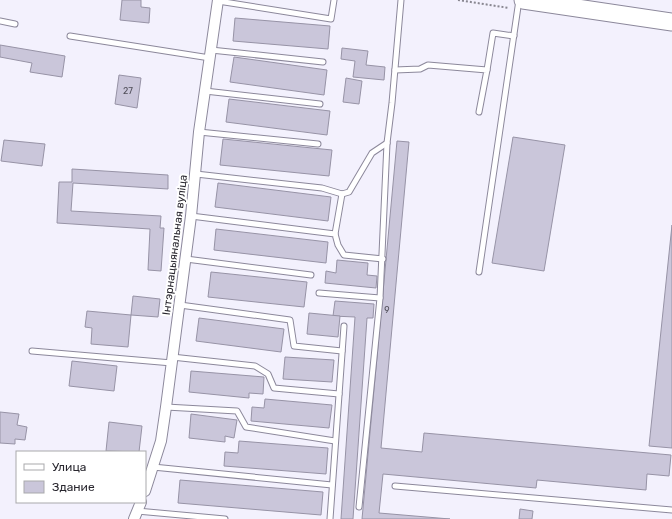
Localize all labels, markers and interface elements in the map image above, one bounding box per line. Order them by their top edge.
house number: 27 [123,86,133,96]
street label: Інтэрнацыянальная вуліца [160,174,190,316]
house number: 9 [384,305,390,315]
legend [16,451,146,503]
text: Улица [52,460,86,474]
text: Здание [52,480,95,494]

